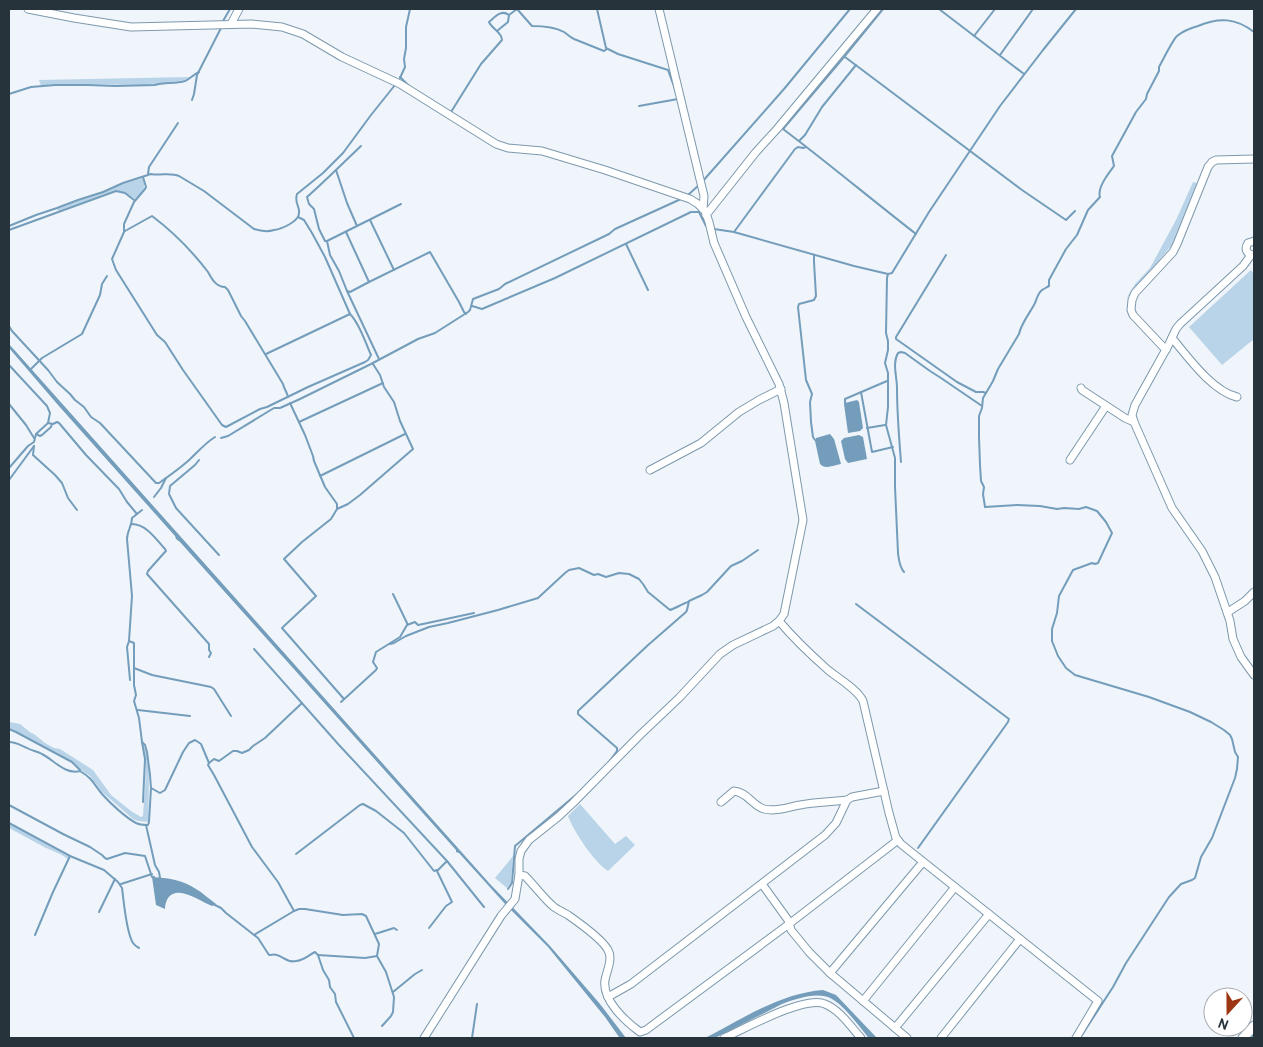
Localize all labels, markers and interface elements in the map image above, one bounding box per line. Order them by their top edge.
north arrow [1203,987,1253,1037]
text: N [1216,1013,1232,1032]

